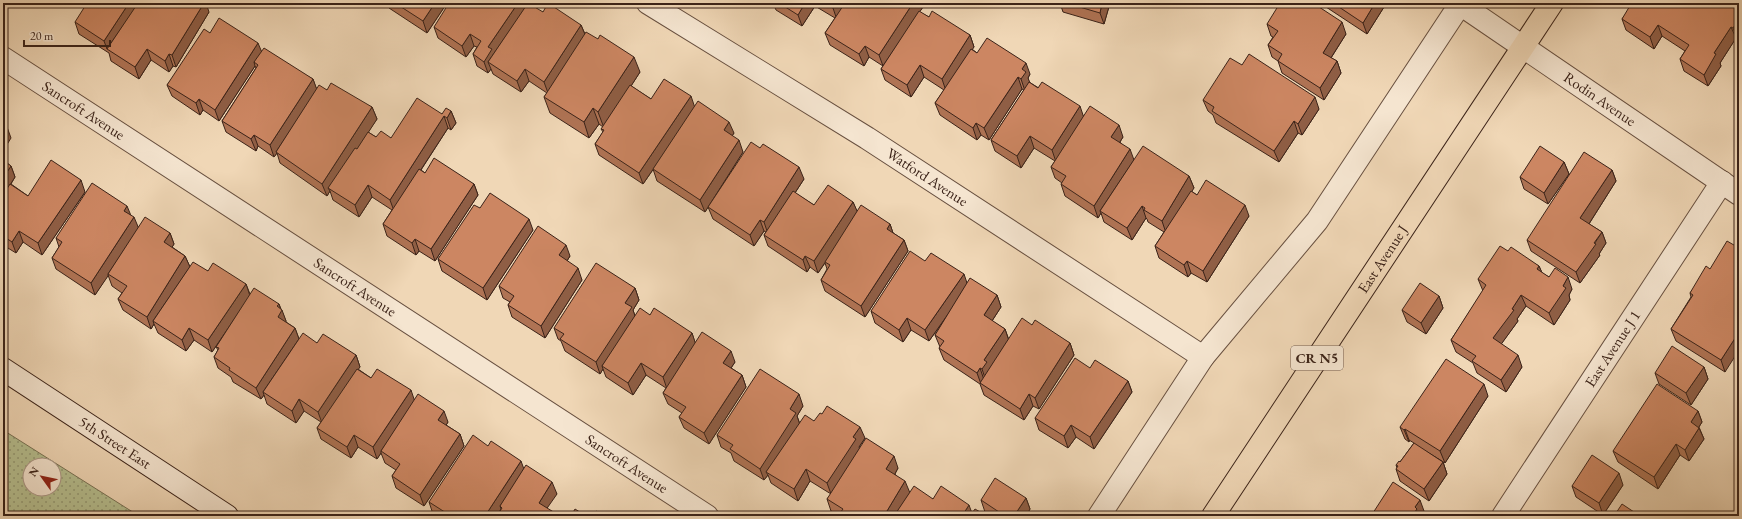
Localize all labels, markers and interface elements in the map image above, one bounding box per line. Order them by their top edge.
scale bar [24,22,110,48]
text: 20 m [30,28,54,44]
street label: Rodin Avenue [1560,67,1640,130]
street label: Sancroft Avenue [39,76,129,144]
street label: Watford Avenue [883,143,972,210]
street label: East Avenue J [1353,221,1412,296]
street label: Sancroft Avenue [310,253,400,321]
street label: East Avenue J 1 [1580,306,1644,391]
road number: CR N5 [1291,346,1343,370]
street label: 5th Street East [76,412,155,473]
street label: Sancroft Avenue [582,429,672,497]
north arrow [22,457,62,497]
text: N [25,464,42,479]

